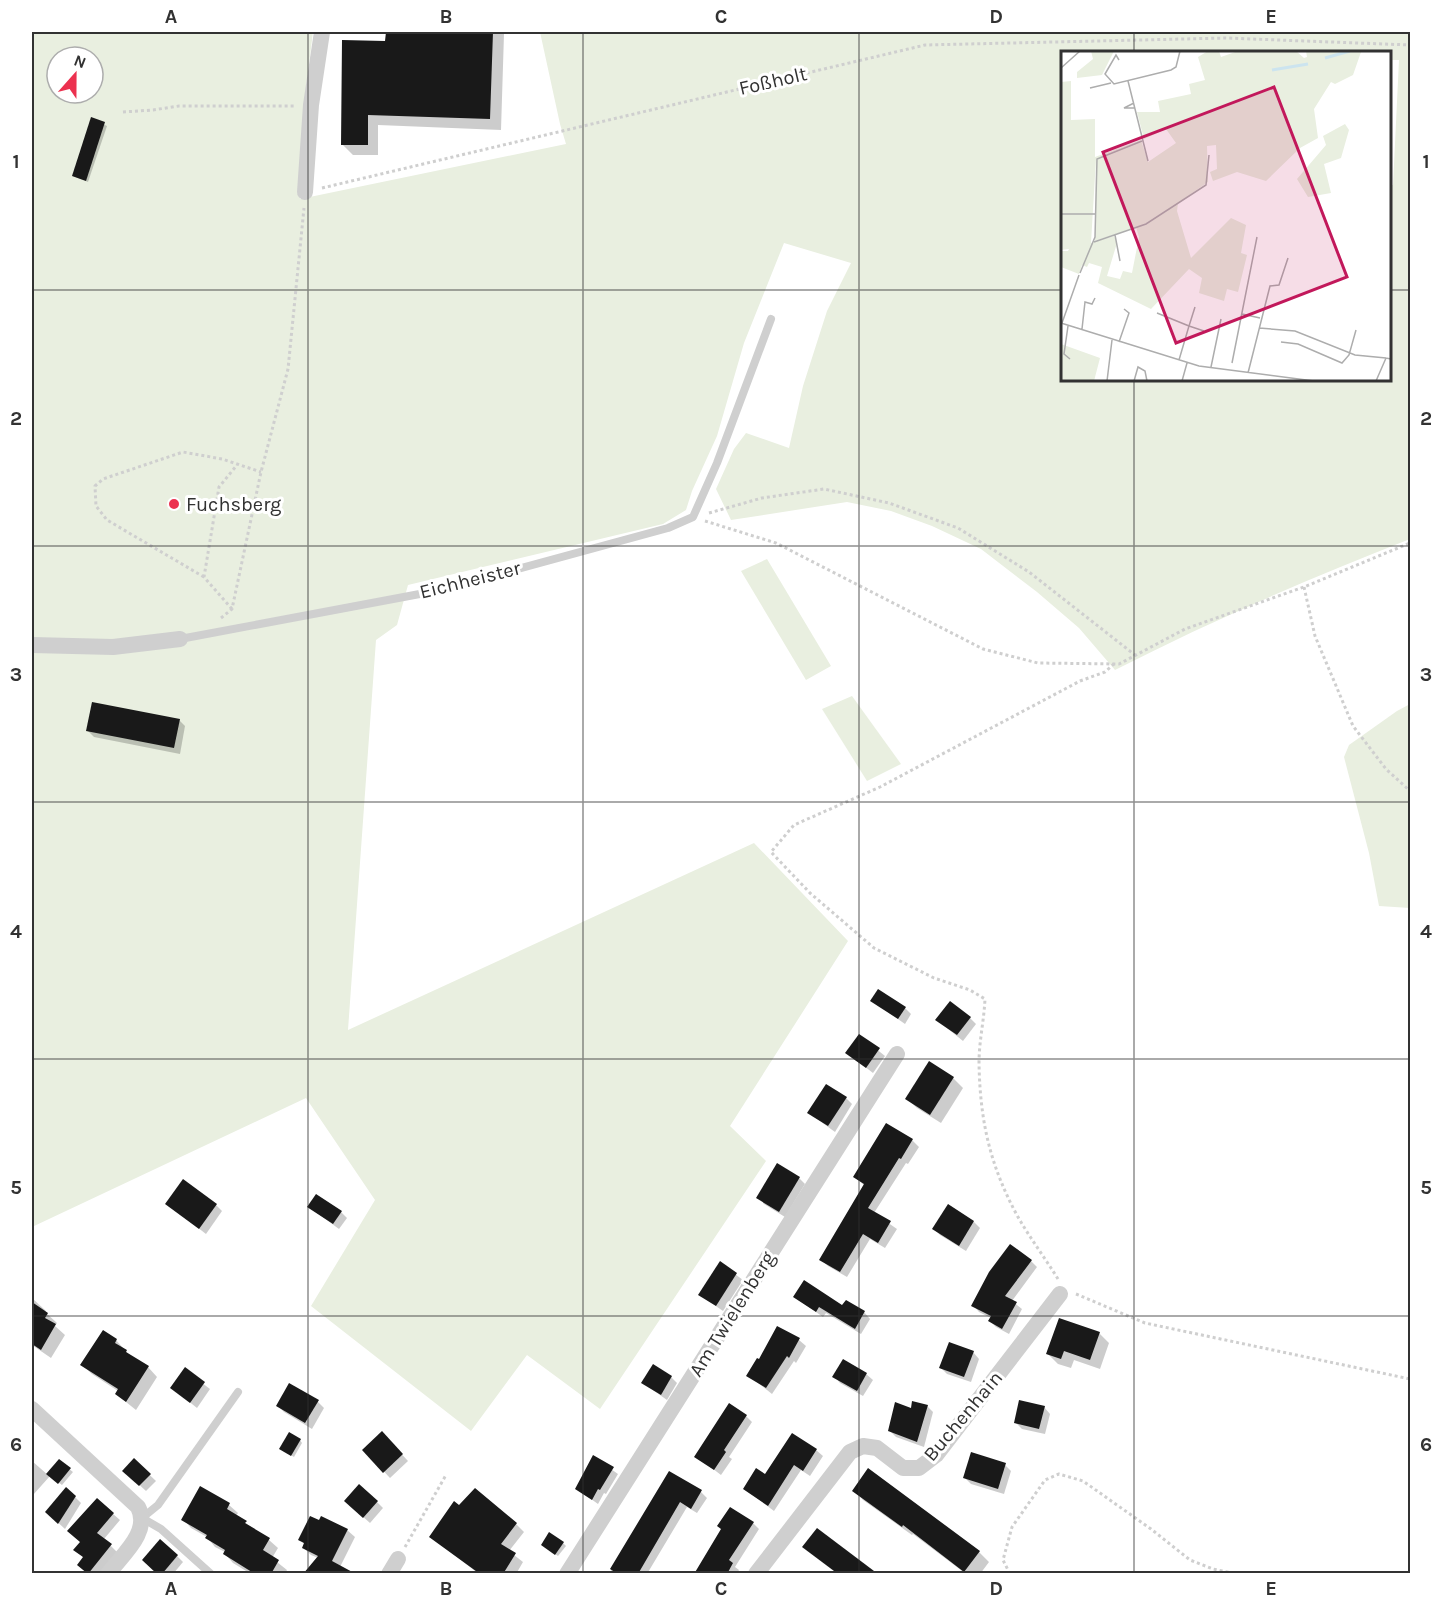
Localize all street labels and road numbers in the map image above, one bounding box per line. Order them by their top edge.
street label: Foßholt [737,62,810,100]
street label: Eichheister [417,556,524,604]
street label: Am Twielenberg [684,1247,780,1381]
street label: Buchenhain [919,1366,1007,1466]

